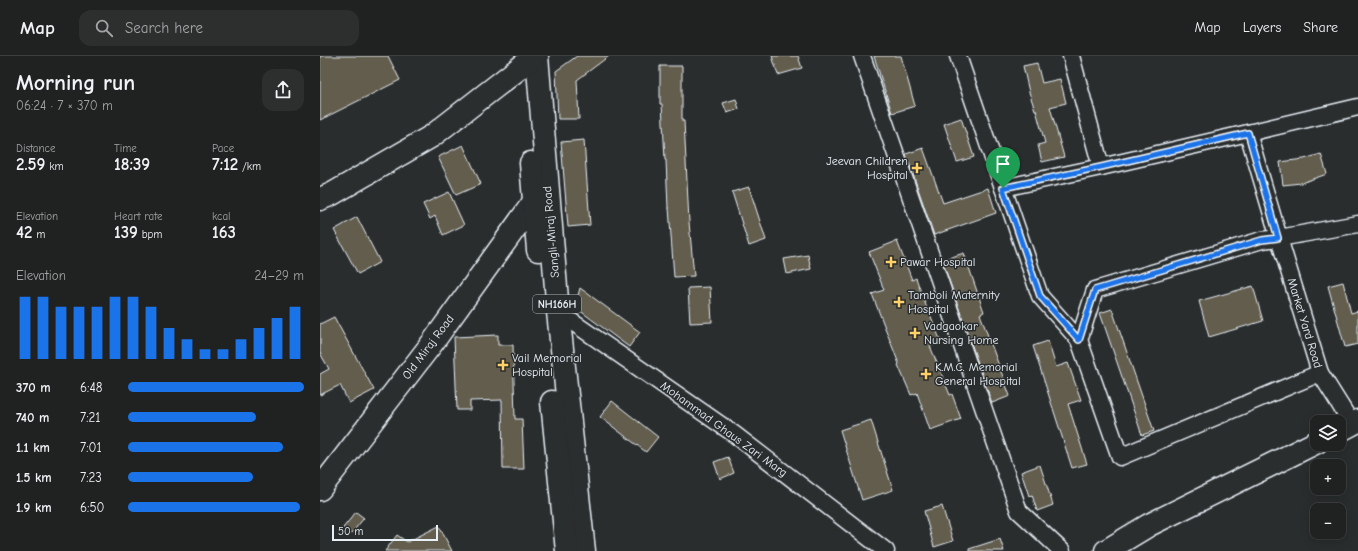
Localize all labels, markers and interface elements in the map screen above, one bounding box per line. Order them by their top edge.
search box [79,10,359,46]
text: Map [20,17,55,39]
icon: search [93,17,115,39]
text: Search here [125,19,203,37]
text: Map [1194,19,1221,36]
text: Layers [1243,19,1281,36]
text: Share [1303,19,1338,36]
button: share [262,69,304,111]
text: Morning run [16,70,135,96]
text: 06:24 · 7 × 370 m [16,98,113,113]
text: Distance [16,142,55,155]
text: Time [114,142,137,155]
text: Pace [212,142,234,155]
pin [986,147,1020,188]
icon: arrive [992,153,1014,175]
place label: Jeevan Children Hospital [826,154,908,182]
text: 2.59 [16,155,45,174]
text: 18:39 [114,155,150,174]
text: 7:12 [212,155,238,174]
text: km [45,160,64,173]
text: /km [238,160,261,173]
marker: Jeevan Children Hospital [911,162,923,174]
street label: Sangli-Miraj Road [540,185,562,279]
text: Elevation [16,210,58,223]
text: Heart rate [114,210,163,223]
text: kcal [212,210,230,223]
text: 42 [16,223,32,242]
text: 139 [114,223,138,242]
text: 163 [212,223,236,242]
text: m [32,228,45,241]
text: bpm [138,228,162,241]
place label: Pawar Hospital [900,255,975,269]
marker: Pawar Hospital [885,256,897,268]
text: Elevation [16,268,66,283]
text: 24–29 m [254,268,304,283]
street label: Market Yard Road [1285,276,1325,370]
place label: Tamboli Maternity Hospital [908,288,1000,316]
road number: NH166H [533,295,581,313]
marker: Tamboli Maternity Hospital [893,296,905,308]
street label: Old Miraj Road [399,312,457,382]
place label: Vadgaokar Nursing Home [924,319,998,347]
marker: Vadgaokar Nursing Home [909,327,921,339]
place label: Vail Memorial Hospital [512,351,582,379]
marker: Vail Memorial Hospital [497,359,509,371]
place label: K.M.C. Memorial General Hospital [935,360,1021,388]
marker: K.M.C. Memorial General Hospital [920,368,932,380]
street label: Mohammad Ghaus Zari Marg [658,378,790,480]
text: 370 m [16,380,51,395]
text: 6:48 [80,380,102,395]
text: 740 m [16,410,49,425]
text: 7:21 [80,410,100,425]
map controls [1310,415,1346,539]
button: layers [1310,415,1346,451]
text: 1.1 km [16,440,50,455]
text: 7:01 [80,440,102,455]
button: + [1310,459,1346,495]
text: 1.5 km [16,470,52,485]
text: 7:23 [80,470,102,485]
text: 1.9 km [16,500,52,515]
text: 6:50 [80,500,104,515]
button: − [1310,503,1346,539]
scale bar [332,523,438,542]
text: 50 m [338,525,363,538]

